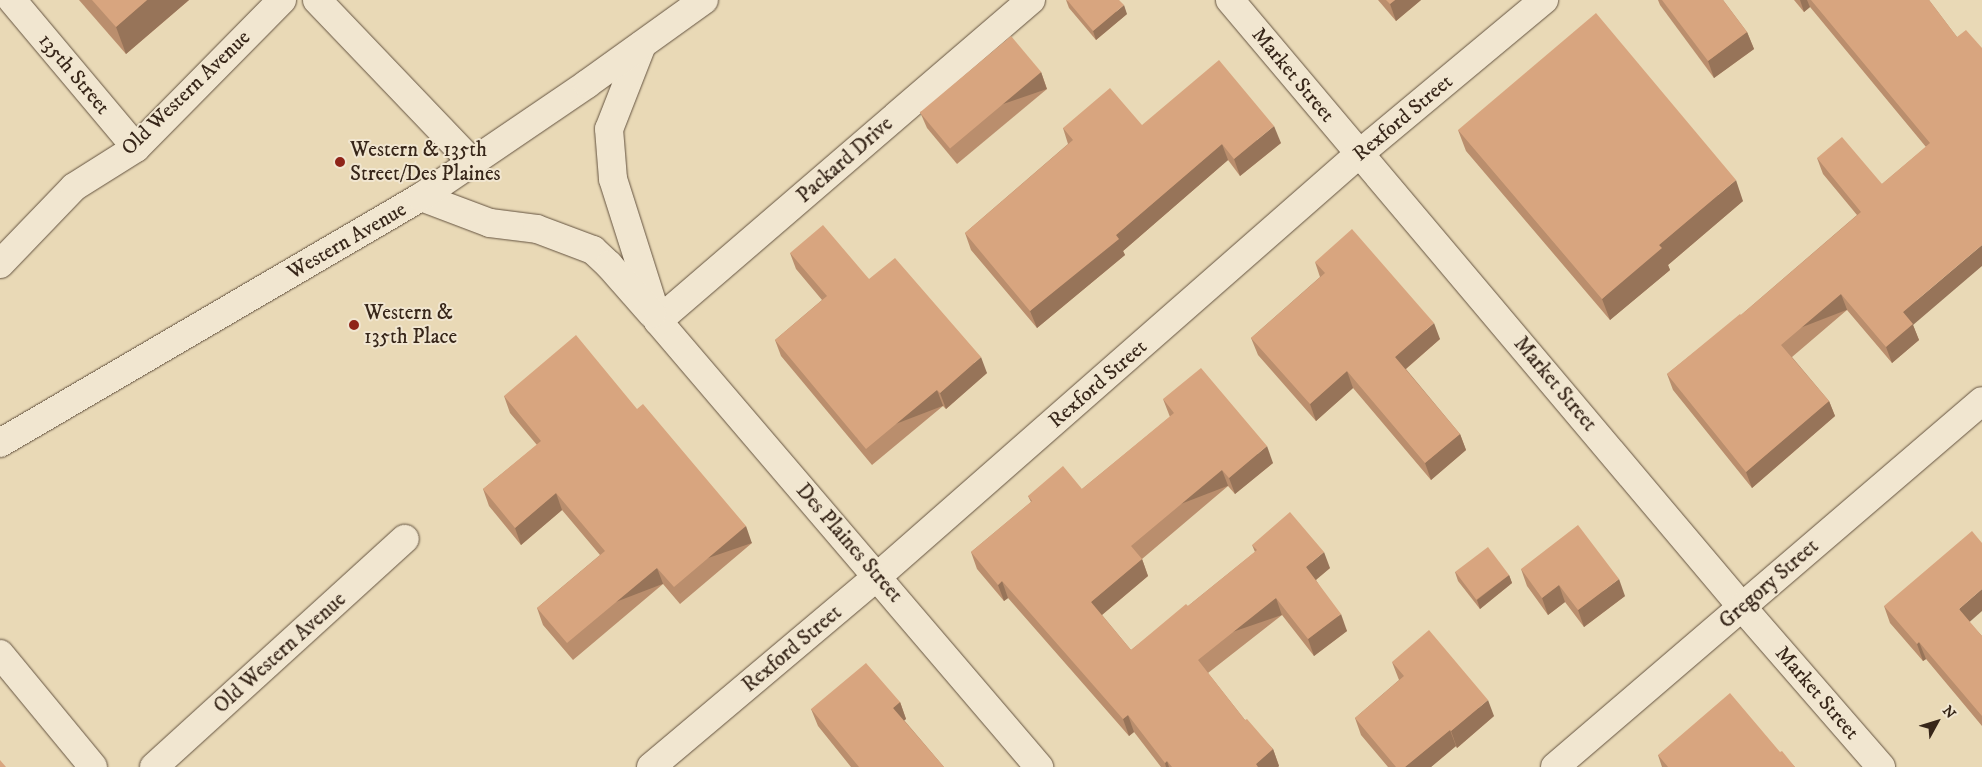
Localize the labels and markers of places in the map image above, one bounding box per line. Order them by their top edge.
place label: Western & 135th Street/Des Plaines [350,137,501,187]
marker: Western & 135th Street/Des Plaines [334,156,346,168]
place label: Western & 135th Place [364,300,457,350]
marker: Western & 135th Place [348,319,360,331]

